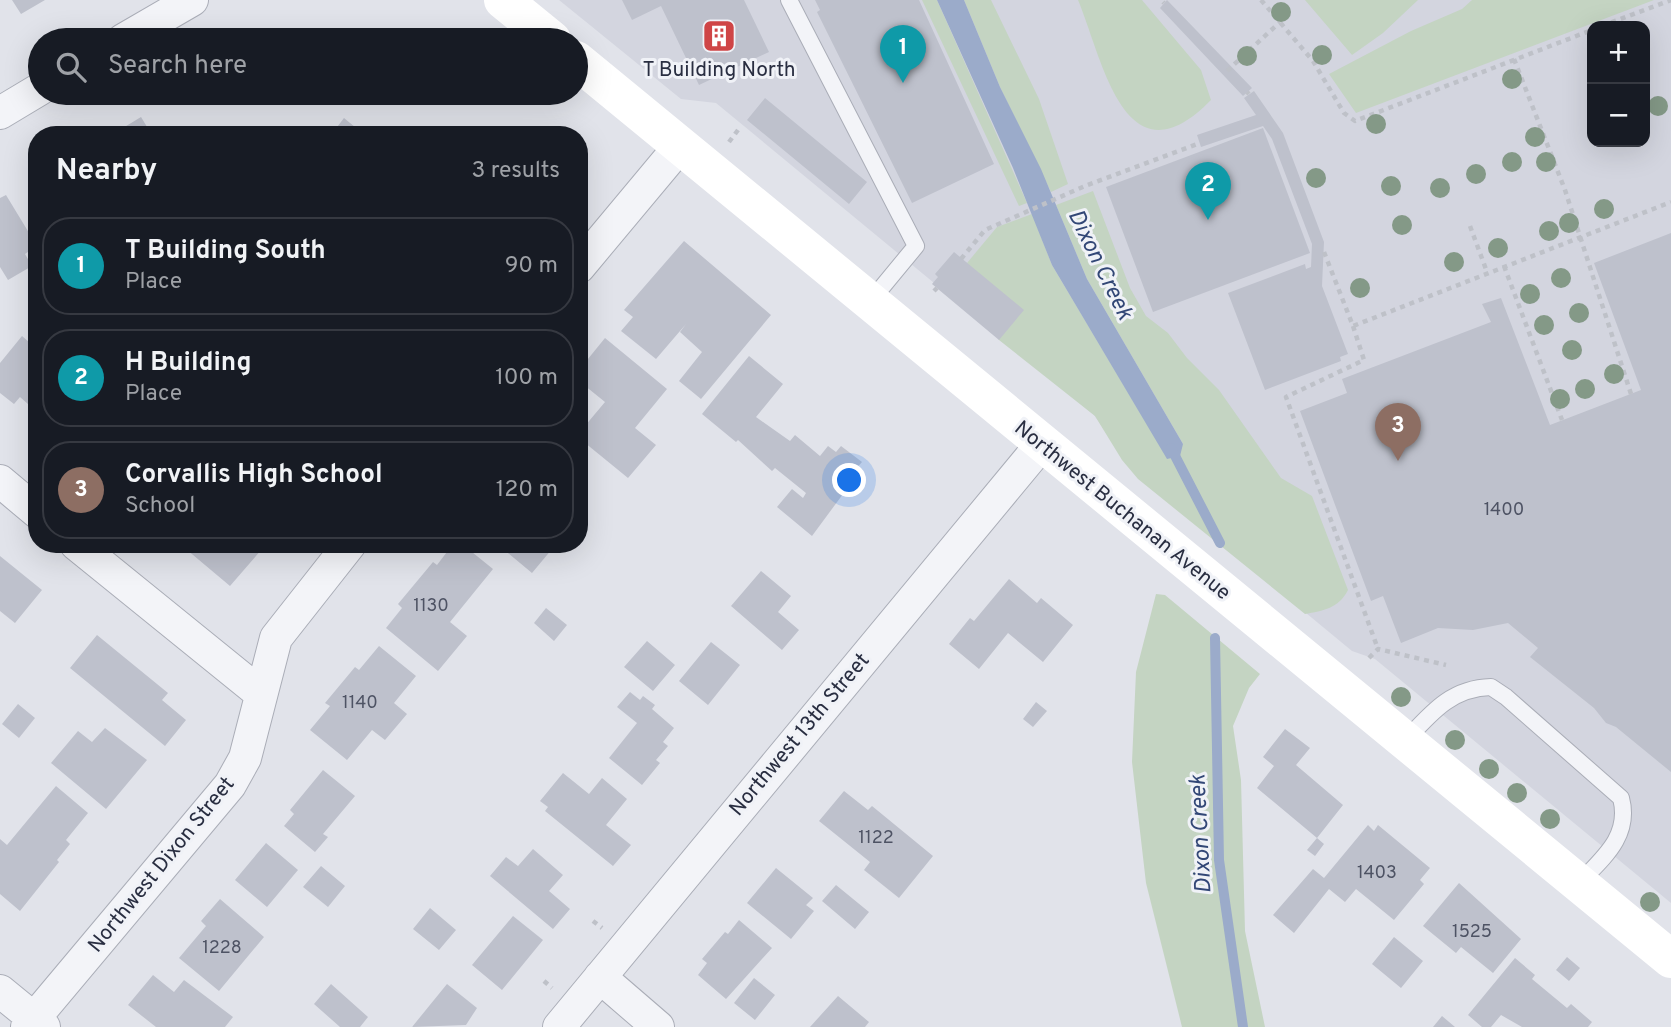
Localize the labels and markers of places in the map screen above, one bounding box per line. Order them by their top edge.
building icon: T Building North [700,17,738,55]
pin: 1 [880,25,926,83]
place label: T Building North [642,57,796,84]
pin: 2 [1185,162,1231,220]
pin: 3 [1375,403,1421,461]

